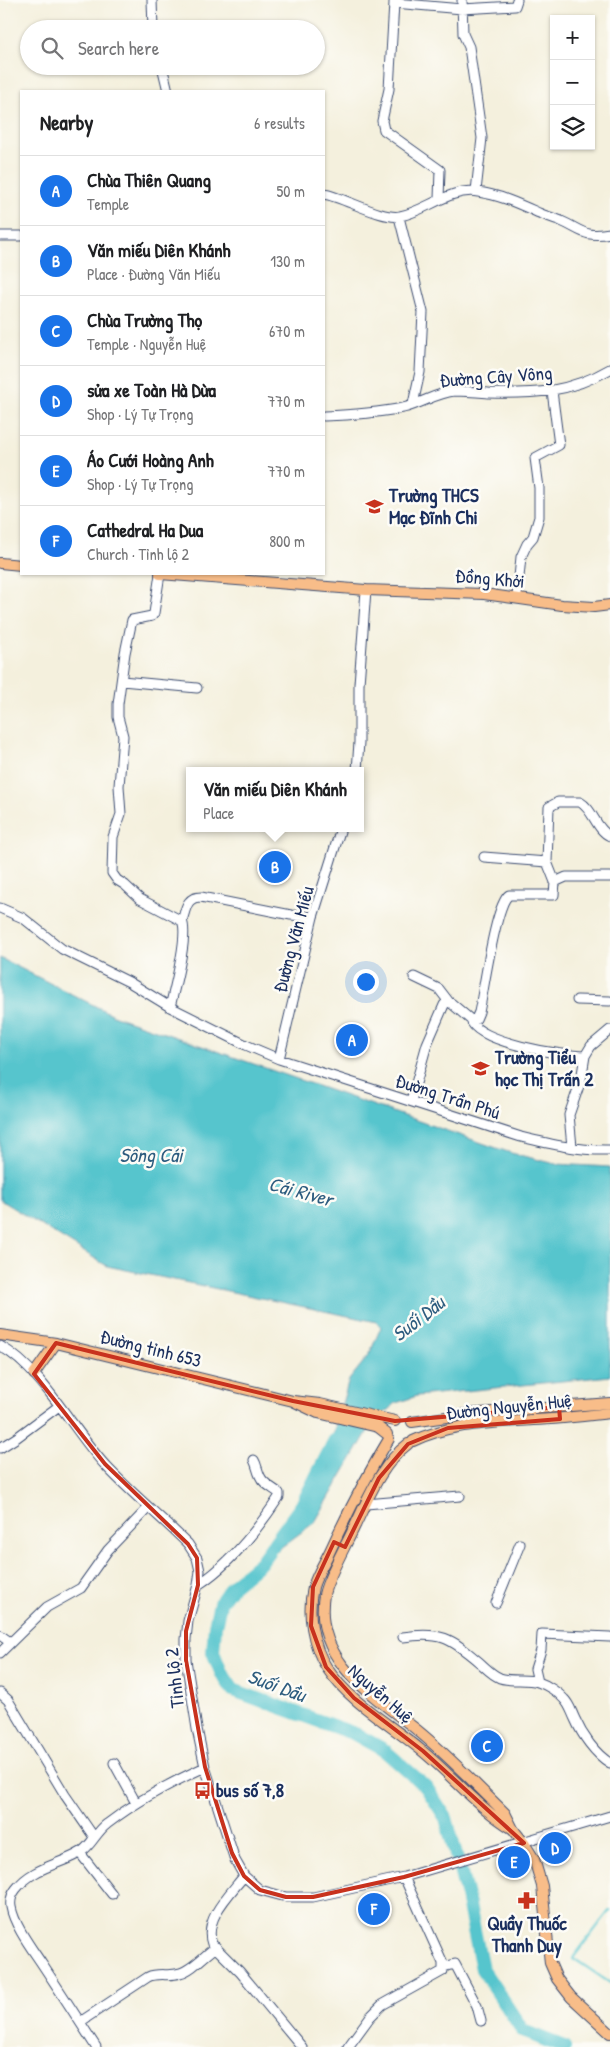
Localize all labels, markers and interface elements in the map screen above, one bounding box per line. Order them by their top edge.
map controls [550,15,595,150]
button: + [550,15,595,60]
search box [20,20,325,75]
icon: search [38,34,66,62]
text: Search here [78,35,159,61]
button: − [550,60,595,105]
button: layers [550,105,595,150]
text: Nearby [40,108,93,137]
text: 6 results [254,112,305,134]
text: Chùa Thiên Quang [87,167,211,193]
text: A [52,180,60,202]
text: 50 m [277,180,305,202]
text: Temple [87,193,129,215]
text: Văn miếu Diên Khánh [87,237,231,263]
text: B [52,250,60,272]
text: 130 m [270,250,305,272]
text: Place · Đường Văn Miếu [87,263,220,285]
text: Chùa Trường Thọ [87,307,202,333]
text: C [52,320,60,342]
text: 670 m [269,320,305,342]
text: Temple · Nguyễn Huệ [87,333,206,355]
street label: Đường Cây Vông [439,359,553,393]
text: sửa xe Toàn Hà Dừa [87,377,216,403]
text: D [52,390,60,412]
text: 770 m [267,390,305,412]
text: Shop · Lý Tự Trọng [87,403,193,425]
text: Áo Cưới Hoàng Anh [87,447,214,473]
text: E [52,460,60,482]
text: 770 m [267,460,305,482]
text: Shop · Lý Tự Trọng [87,473,193,495]
place label: Trường THCS Mạc Đĩnh Chi [388,482,479,530]
school or university icon: Trường THCS Mạc Đĩnh Chi [365,496,385,516]
text: Cathedral Ha Dua [87,517,203,543]
text: F [53,530,59,552]
text: 800 m [269,530,305,552]
text: Church · Tỉnh lộ 2 [87,543,189,565]
street label: Đồng Khởi [454,562,526,594]
popup [186,767,364,832]
text: Văn miếu Diên Khánh [203,776,347,802]
text: Place [203,802,234,824]
pin: B [259,848,291,886]
street label: Đường Văn Miếu [266,883,320,995]
your location [353,969,379,995]
pin: A [336,1021,368,1059]
place label: Trường Tiểu học Thị Trấn 2 [494,1044,593,1092]
school or university icon: Trường Tiểu học Thị Trấn 2 [471,1058,491,1078]
street label: Đường Trần Phú [392,1067,504,1125]
water label: Sông Cái [119,1141,185,1169]
water label: Cái River [266,1170,338,1213]
water label: Suối Dầu [386,1288,451,1347]
street label: Đường tỉnh 653 [98,1323,204,1373]
street label: Đường Nguyễn Huệ [445,1386,573,1426]
street label: Tỉnh lộ 2 [158,1647,190,1709]
street label: Nguyễn Huệ [343,1657,420,1729]
water label: Suối Dầu [244,1662,312,1709]
pin: C [471,1727,503,1765]
place label: bus số 7,8 [216,1777,284,1803]
bus stop icon: bus số 7,8 [192,1780,212,1800]
pin: D [539,1829,571,1867]
pin: E [498,1843,530,1881]
pin: F [358,1890,390,1928]
pharmacy icon: Quầy Thuốc Thanh Duy [517,1890,537,1910]
place label: Quầy Thuốc Thanh Duy [487,1910,567,1959]

